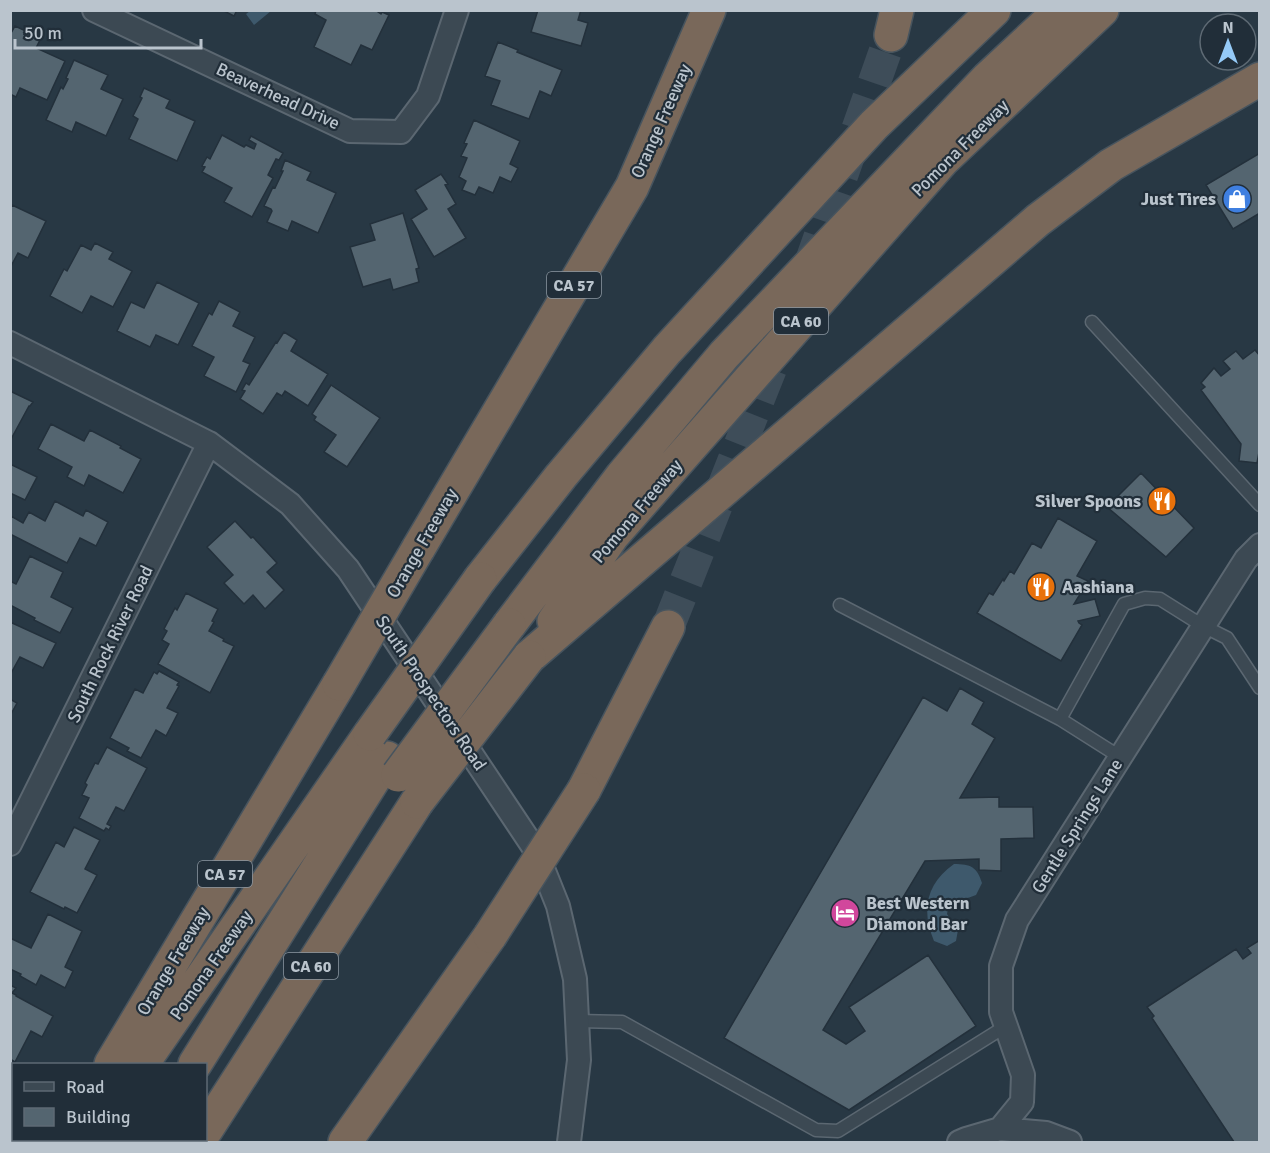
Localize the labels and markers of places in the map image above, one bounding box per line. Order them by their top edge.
shop icon: Just Tires [1221,183,1253,215]
place label: Just Tires [1141,188,1216,210]
restaurant icon: Silver Spoons [1146,485,1178,517]
place label: Silver Spoons [1035,490,1141,512]
restaurant icon: Aashiana [1025,571,1057,603]
place label: Aashiana [1062,576,1134,598]
place label: Best Western Diamond Bar [866,892,970,935]
hotel icon: Best Western Diamond Bar [829,897,861,929]

